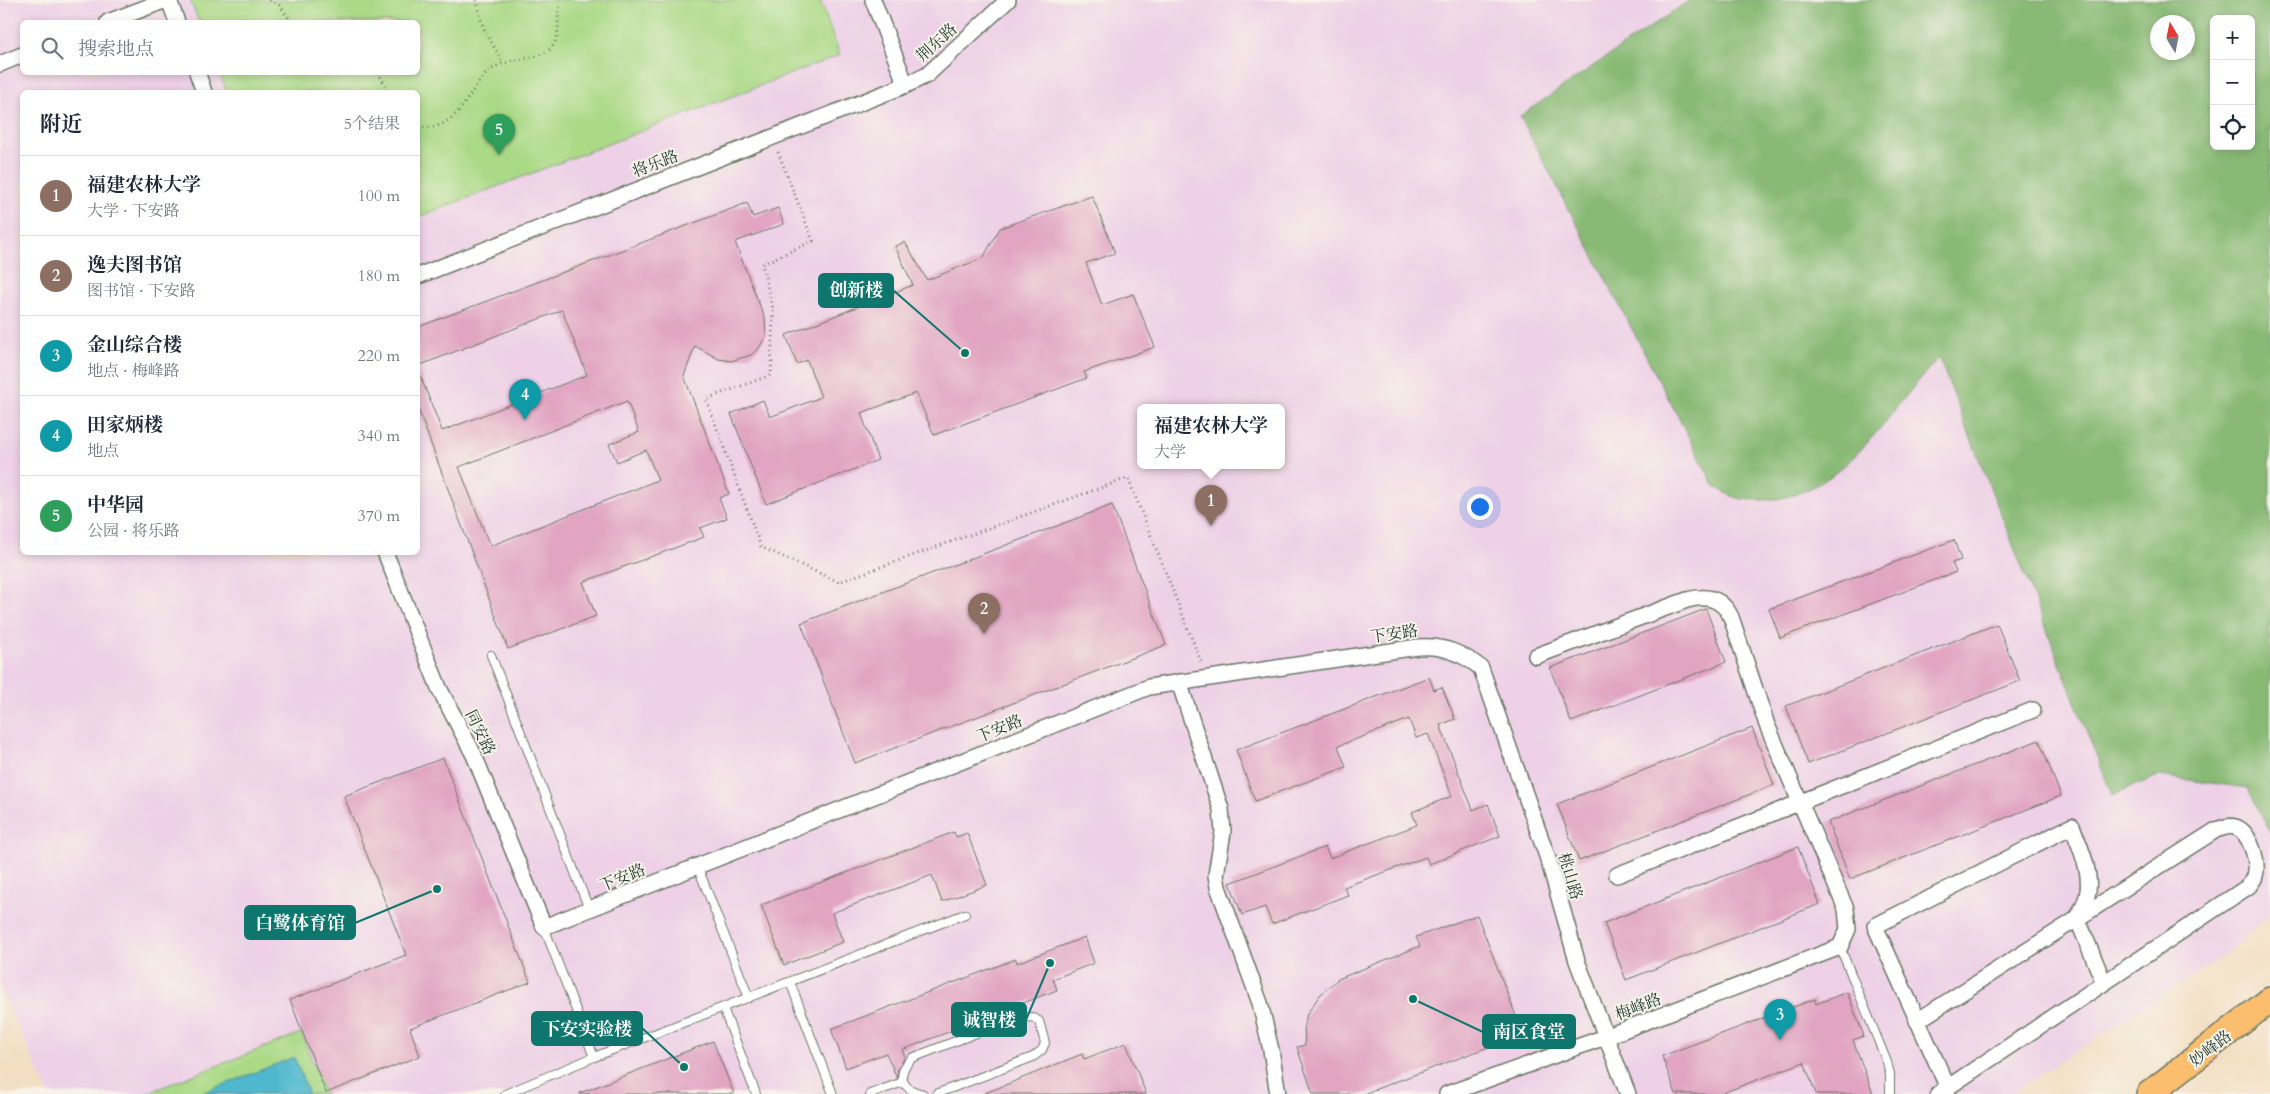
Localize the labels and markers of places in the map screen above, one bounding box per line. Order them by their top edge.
pin: 5 [483,114,515,155]
callout: 创新楼 [819,274,893,307]
pin: 4 [509,379,541,420]
pin: 1 [1195,485,1227,526]
pin: 2 [968,593,1000,634]
callout: 白鹭体育馆 [245,906,355,939]
pin: 3 [1764,999,1796,1040]
callout: 诚智楼 [952,1003,1026,1036]
callout: 下安实验楼 [532,1012,642,1045]
callout: 南区食堂 [1483,1015,1575,1048]

